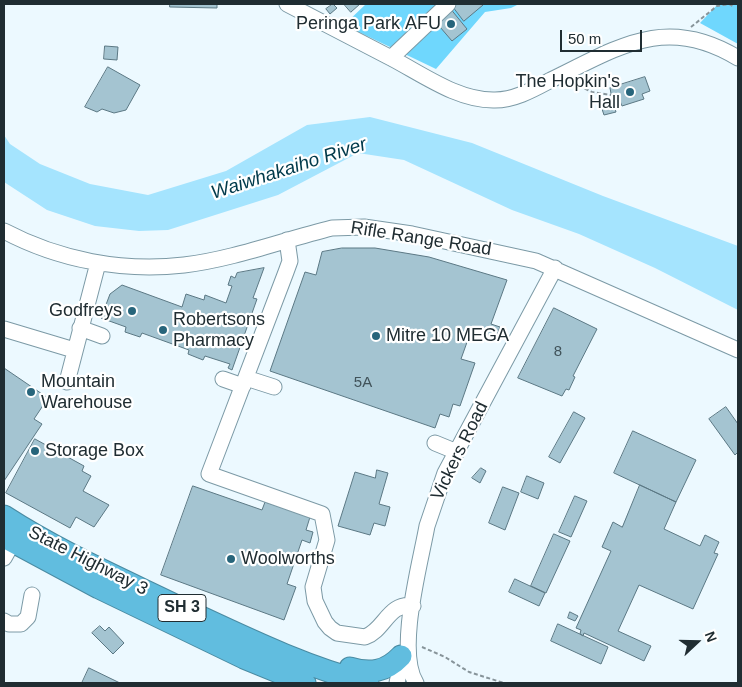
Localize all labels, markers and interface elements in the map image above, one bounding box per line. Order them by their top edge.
place label: Peringa Park AFU [296,13,441,35]
marker: Peringa Park AFU [445,18,457,30]
scale bar [562,20,644,52]
text: 50 m [568,30,601,47]
place label: The Hopkin's Hall [516,71,620,114]
marker: The Hopkin's Hall [624,86,636,98]
water label: Waiwhakaiho River [208,133,370,205]
street label: Rifle Range Road [349,217,493,261]
place label: Godfreys [49,300,122,322]
marker: Godfreys [126,305,138,317]
place label: Robertsons Pharmacy [173,309,265,352]
marker: Robertsons Pharmacy [157,324,169,336]
place label: Mitre 10 MEGA [386,325,509,347]
marker: Mitre 10 MEGA [370,330,382,342]
house number: 8 [554,343,562,361]
place label: Mountain Warehouse [41,371,132,414]
house number: 5A [354,374,372,392]
marker: Mountain Warehouse [25,386,37,398]
street label: Vickers Road [427,398,493,504]
place label: Storage Box [45,440,144,462]
marker: Storage Box [29,445,41,457]
street label: State Highway 3 [25,522,151,600]
place label: Woolworths [241,548,335,570]
marker: Woolworths [225,553,237,565]
road number: SH 3 [158,594,206,622]
north arrow [672,617,722,667]
text: N [702,629,720,644]

